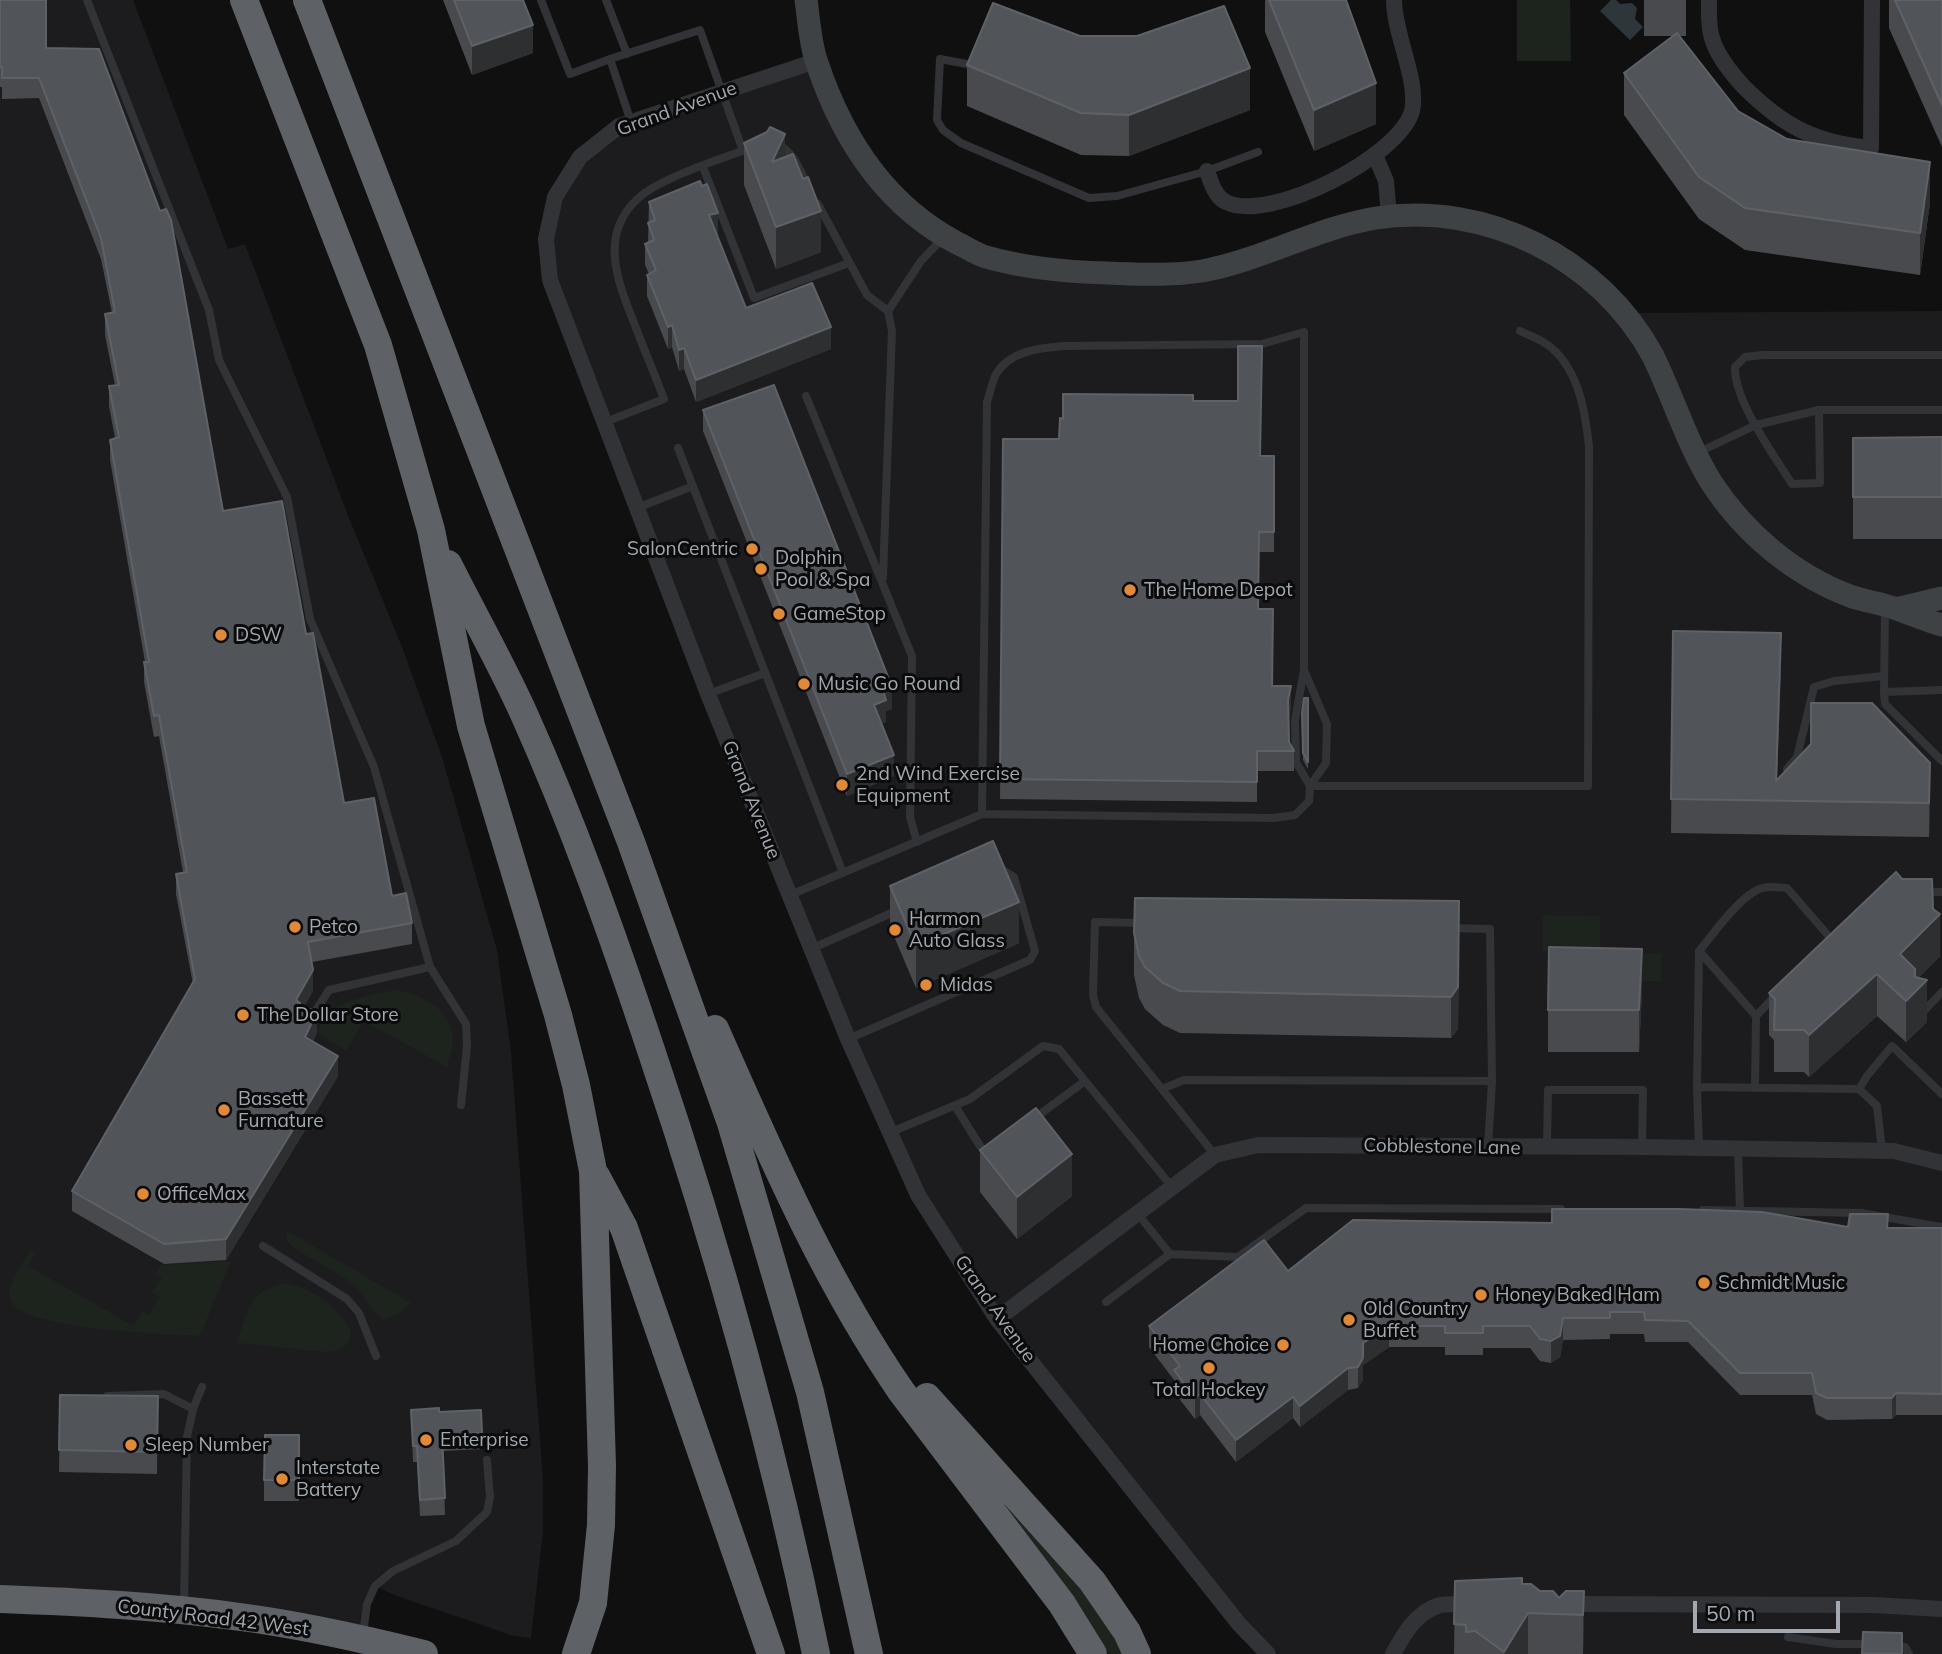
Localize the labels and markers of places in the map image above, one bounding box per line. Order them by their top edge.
place label: SalonCentric [627,538,738,560]
marker: SalonCentric [744,541,760,557]
place label: Dolphin Pool & Spa [775,547,870,591]
marker: Dolphin Pool & Spa [753,561,769,577]
place label: The Home Depot [1144,579,1293,601]
marker: The Home Depot [1122,582,1138,598]
place label: GameStop [793,603,886,625]
marker: GameStop [771,606,787,622]
place label: DSW [235,624,282,646]
marker: DSW [213,627,229,643]
place label: Music Go Round [818,673,961,695]
marker: Music Go Round [796,676,812,692]
place label: 2nd Wind Exercise Equipment [856,763,1020,807]
marker: 2nd Wind Exercise Equipment [834,777,850,793]
place label: Harmon Auto Glass [909,908,1005,952]
place label: Petco [309,916,358,938]
marker: Petco [287,919,303,935]
marker: Harmon Auto Glass [887,922,903,938]
place label: Midas [940,974,993,996]
marker: Midas [918,977,934,993]
place label: The Dollar Store [257,1004,399,1026]
marker: The Dollar Store [235,1007,251,1023]
place label: Bassett Furnature [238,1088,324,1132]
marker: Bassett Furnature [216,1102,232,1118]
place label: OfficeMax [157,1183,246,1205]
marker: OfficeMax [135,1186,151,1202]
place label: Schmidt Music [1718,1272,1845,1294]
marker: Schmidt Music [1696,1275,1712,1291]
place label: Honey Baked Ham [1495,1284,1660,1306]
marker: Honey Baked Ham [1473,1287,1489,1303]
place label: Old Country Buffet [1363,1298,1468,1342]
marker: Old Country Buffet [1341,1312,1357,1328]
place label: Home Choice [1153,1334,1269,1356]
marker: Home Choice [1275,1337,1291,1353]
marker: Total Hockey [1201,1360,1217,1376]
place label: Total Hockey [1153,1379,1265,1401]
place label: Enterprise [440,1429,529,1451]
marker: Enterprise [418,1432,434,1448]
place label: Sleep Number [145,1434,269,1456]
marker: Sleep Number [123,1437,139,1453]
place label: Interstate Battery [296,1457,380,1501]
marker: Interstate Battery [274,1471,290,1487]

